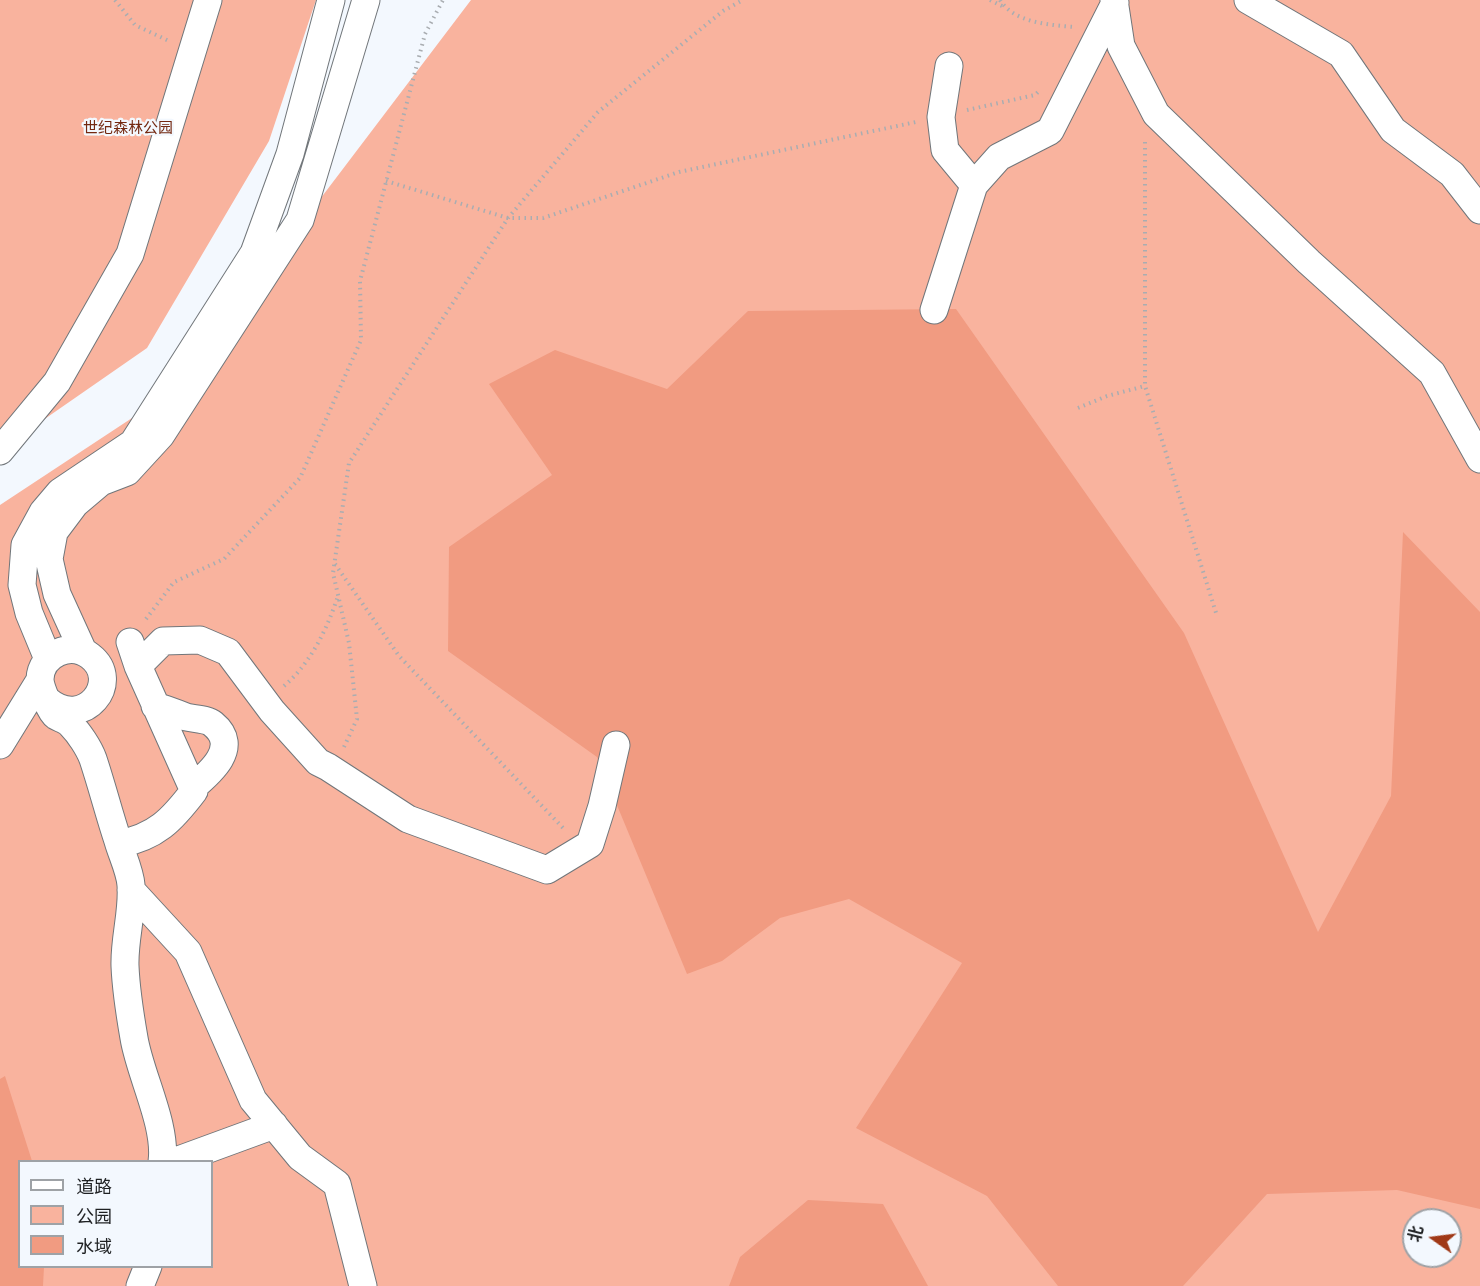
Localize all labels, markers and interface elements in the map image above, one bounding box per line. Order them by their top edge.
park label: 世纪森林公园 [83,119,173,137]
legend [18,1160,213,1268]
text: 道路 [76,1176,112,1197]
text: 公园 [76,1206,112,1227]
north arrow [1402,1208,1462,1268]
text: 北 [1405,1224,1427,1244]
text: 水域 [76,1236,112,1257]

